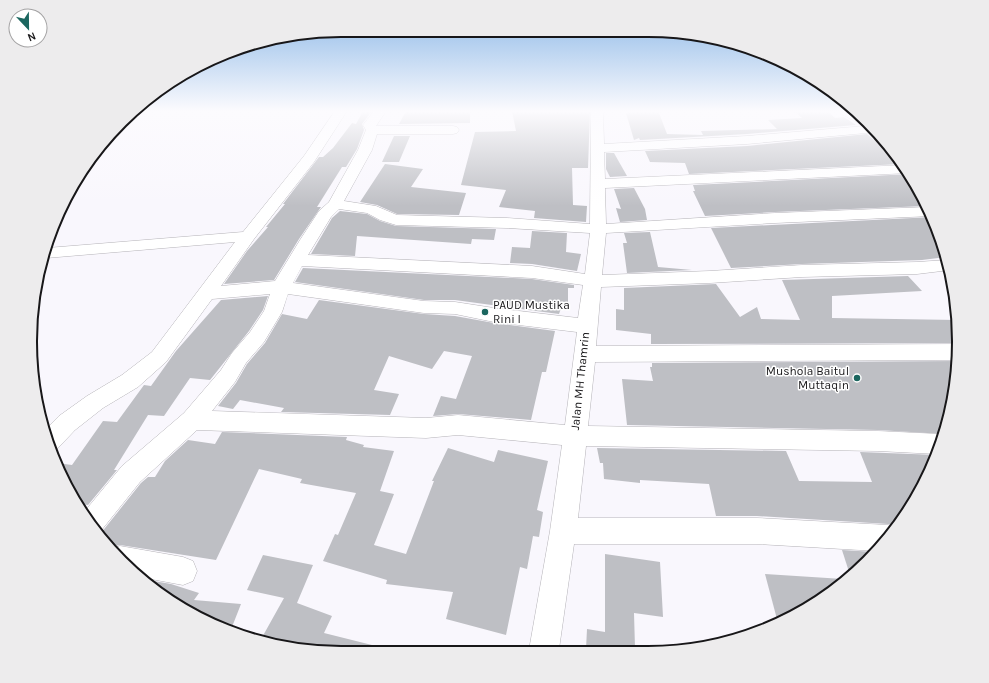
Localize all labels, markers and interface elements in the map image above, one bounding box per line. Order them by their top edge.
north arrow [8,8,48,48]
text: N [25,29,38,44]
place label: PAUD Mustika Rini I [493,298,570,326]
marker: PAUD Mustika Rini I [480,307,490,317]
street label: Jalan MH Thamrin [568,331,592,431]
place label: Mushola Baitul Muttaqin [766,364,849,392]
marker: Mushola Baitul Muttaqin [852,373,862,383]

